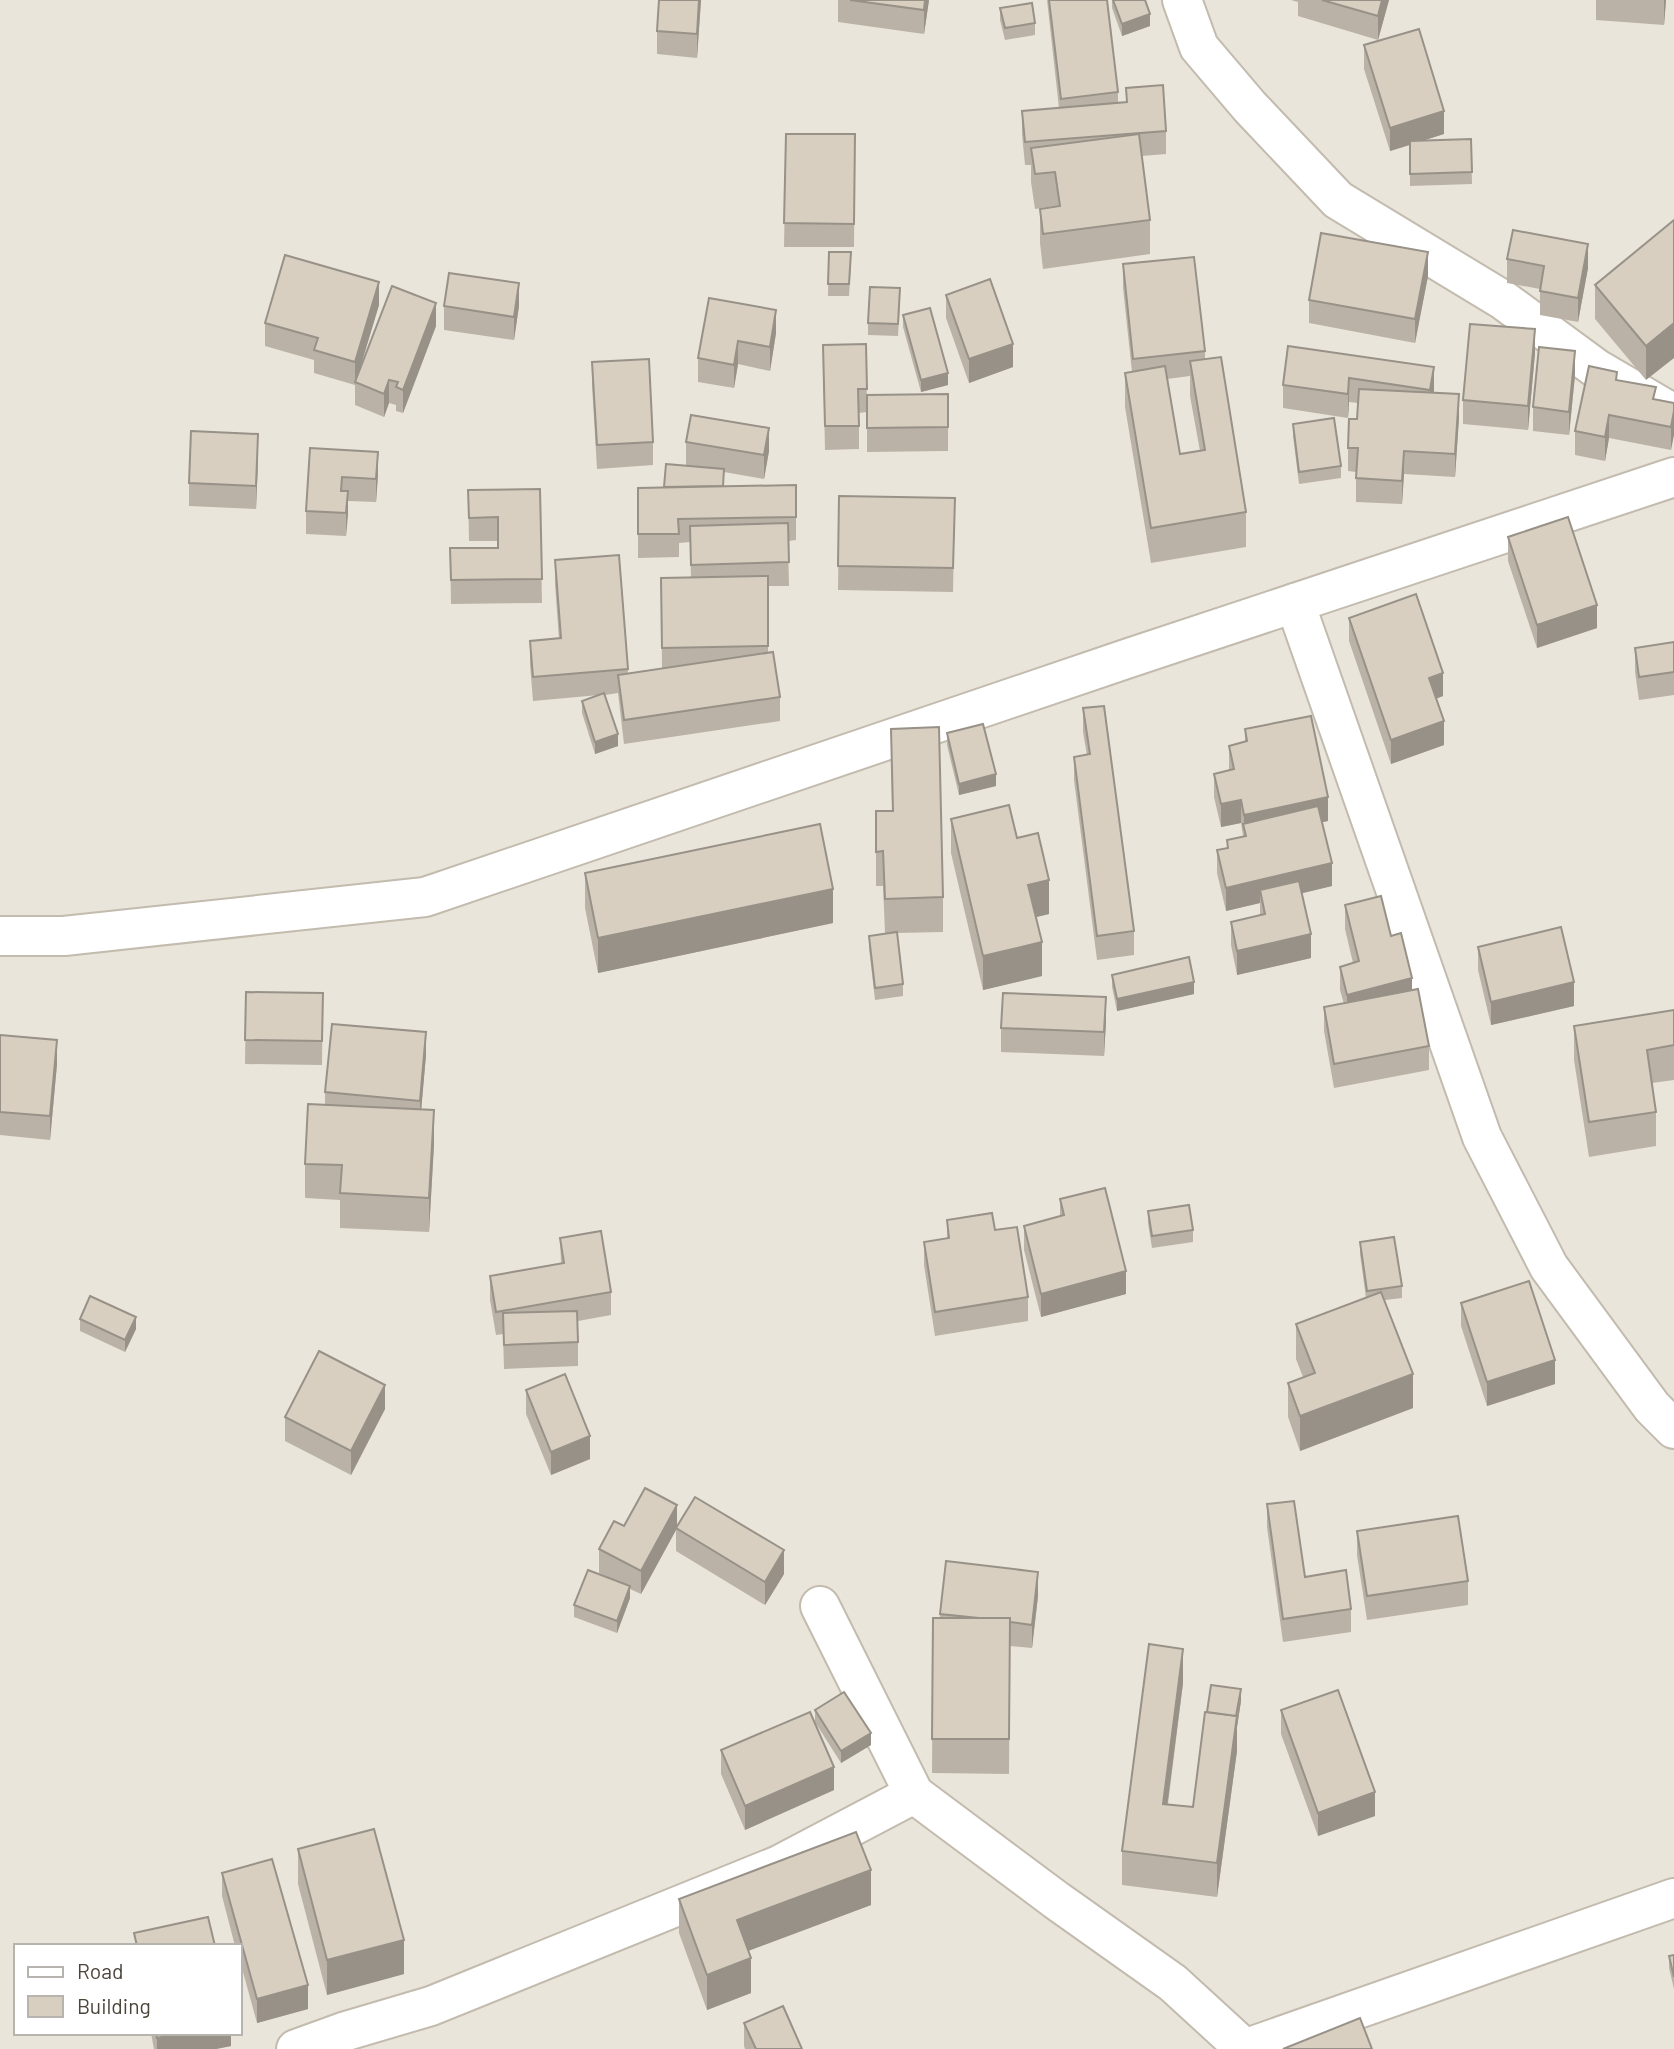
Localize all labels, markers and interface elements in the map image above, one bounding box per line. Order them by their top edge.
legend [14,1944,242,2035]
text: Road [77,1958,123,1983]
text: Building [77,1993,151,2018]

